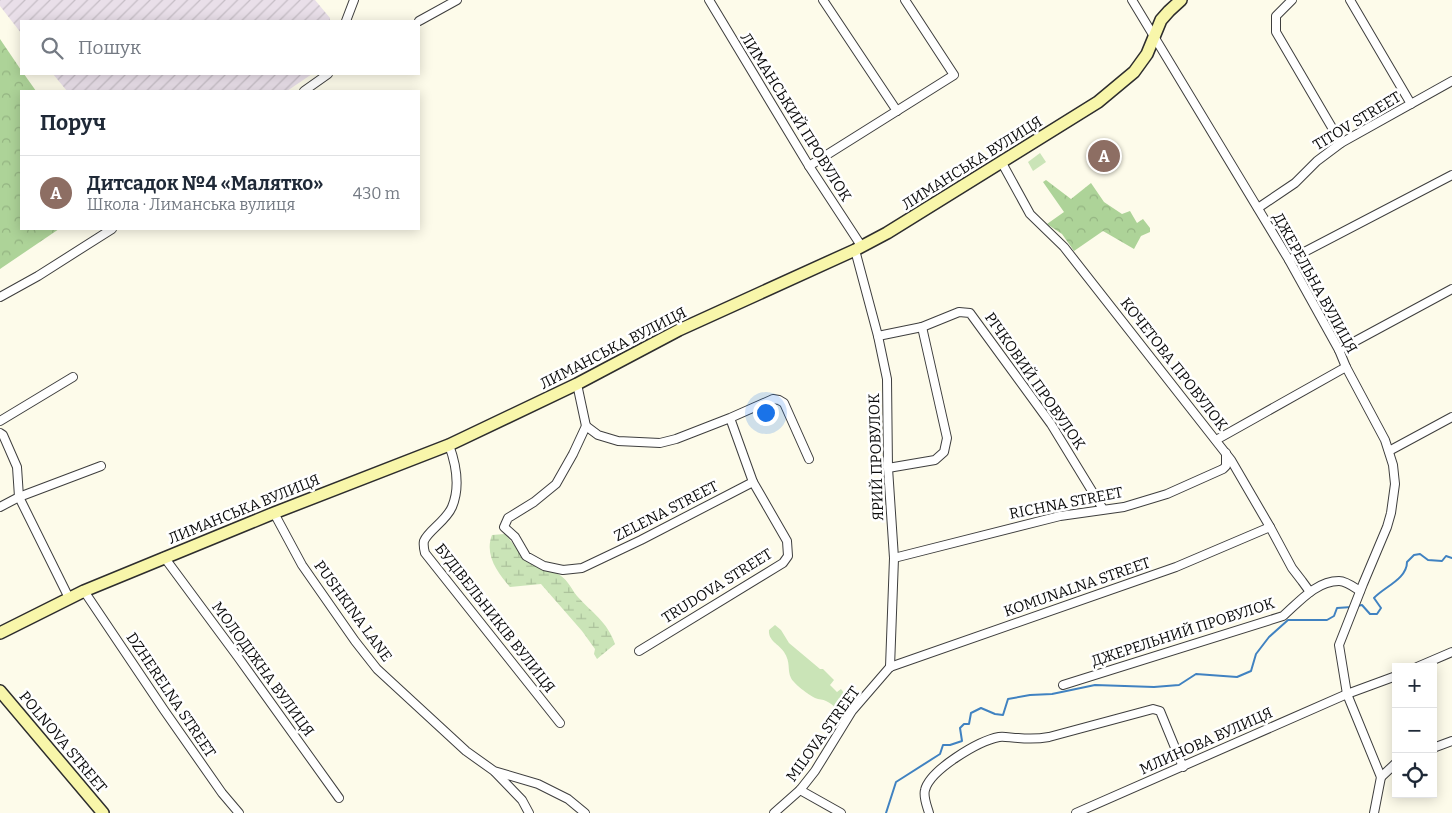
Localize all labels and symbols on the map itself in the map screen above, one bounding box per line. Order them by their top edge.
street label: ЛИМАНСЬКИЙ ПРОВУЛОК [737,29,856,205]
street label: TITOV STREET [1310,88,1404,154]
street label: ЛИМАНСЬКА ВУЛИЦЯ [899,112,1046,214]
pin: A [1088,137,1120,175]
street label: ДЖЕРЕЛЬНА ВУЛИЦЯ [1269,210,1361,356]
street label: КОЧЕТОВА ПРОВУЛОК [1117,294,1232,434]
street label: ЛИМАНСЬКА ВУЛИЦЯ [537,303,689,393]
street label: РІЧКОВИЙ ПРОВУЛОК [981,309,1089,453]
street label: ЯРИЙ ПРОВУЛОК [865,393,887,521]
your location [753,400,779,426]
street label: ЛИМАНСЬКА ВУЛИЦЯ [166,470,323,548]
street label: ZELENA STREET [611,477,721,545]
street label: RICHNA STREET [1008,483,1125,523]
street label: БУДІВЕЛЬНИКІВ ВУЛИЦЯ [431,540,559,696]
street label: TRUDOVA STREET [658,545,776,627]
street label: KOMUNALNA STREET [1001,553,1153,621]
street label: PUSHKINA LANE [310,557,396,665]
street label: ДЖЕРЕЛЬНИЙ ПРОВУЛОК [1089,594,1277,670]
street label: МОЛОДІЖНА ВУЛИЦЯ [208,598,318,740]
street label: DZHERELNA STREET [122,629,220,761]
street label: MILOVA STREET [782,683,864,785]
street label: POLNOVA STREET [15,688,111,797]
street label: МЛИНОВА ВУЛИЦЯ [1137,703,1275,778]

